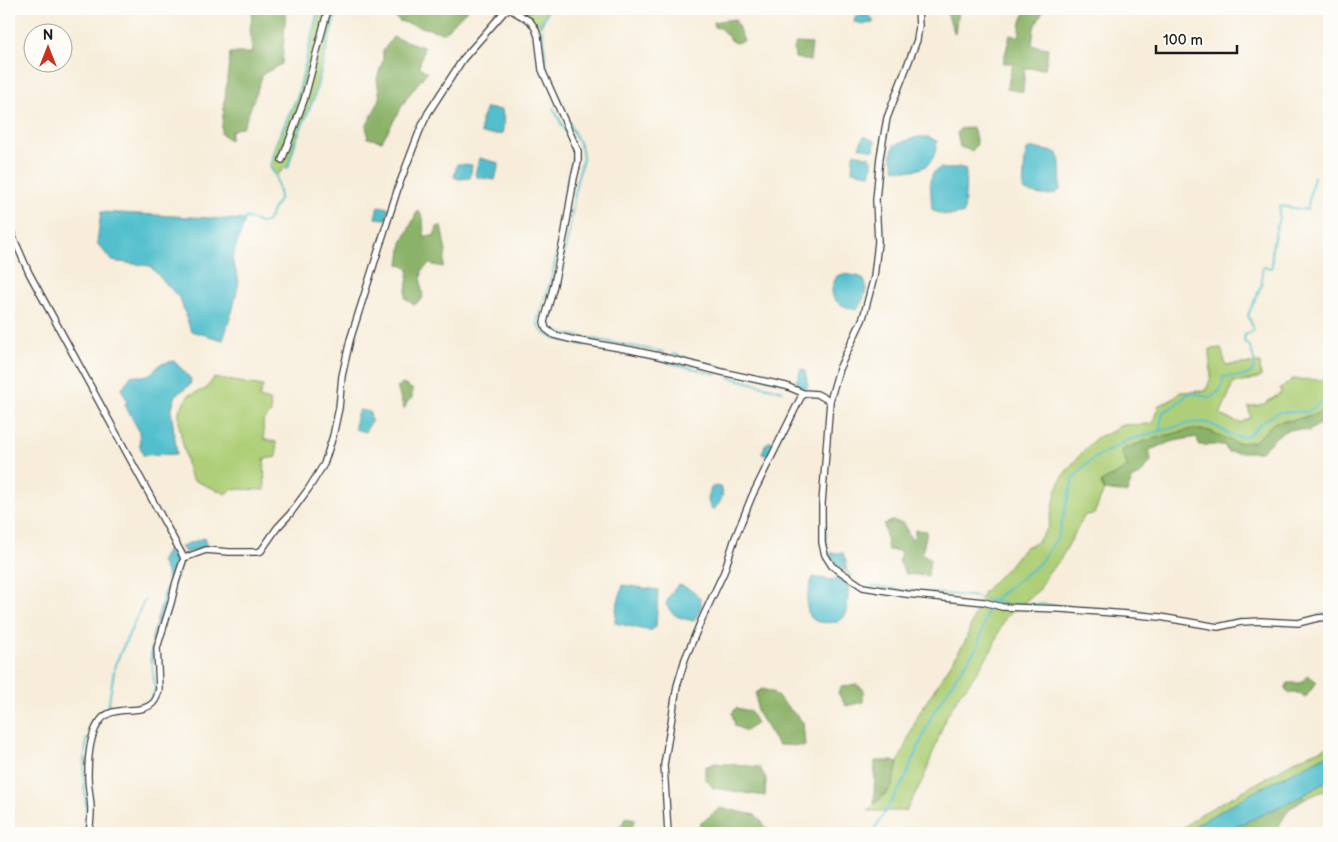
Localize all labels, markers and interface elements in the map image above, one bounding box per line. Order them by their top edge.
north arrow [22,22,72,72]
scale bar [1156,22,1237,54]
text: N [43,27,53,44]
text: 100 m [1163,31,1203,50]

